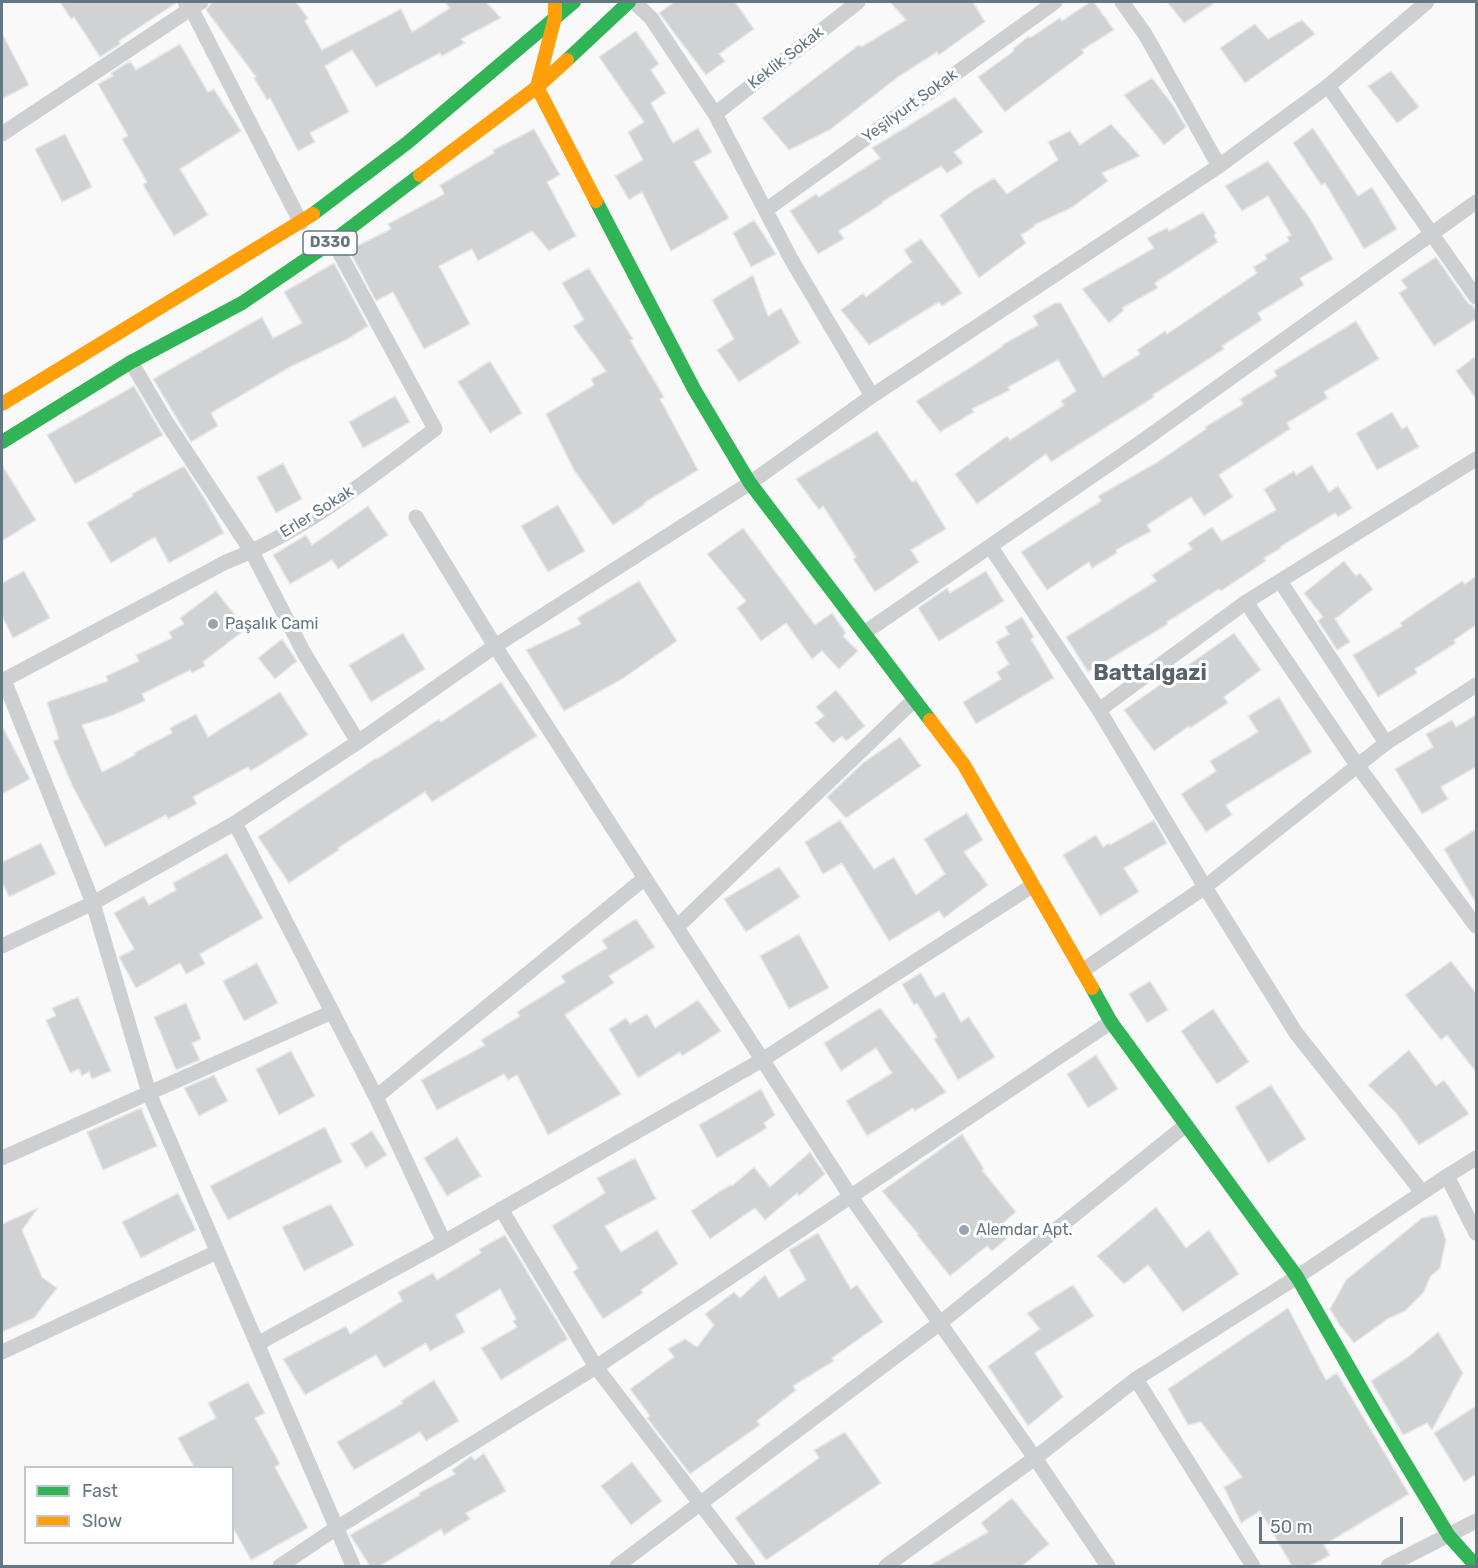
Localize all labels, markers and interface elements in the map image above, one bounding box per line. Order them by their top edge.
street label: Keklik Sokak [744,23,828,93]
street label: Yeşilyurt Sokak [859,65,961,147]
road number: D330 [303,231,357,255]
street label: Erler Sokak [277,482,357,542]
place label: Paşalık Cami [225,614,318,634]
marker: Paşalık Cami [206,617,220,631]
district label: Battalgazi [1093,661,1207,687]
place label: Alemdar Apt. [976,1220,1073,1240]
marker: Alemdar Apt. [957,1223,971,1237]
legend [24,1466,234,1544]
text: Fast [82,1480,118,1502]
scale bar [1262,1505,1406,1543]
text: Slow [82,1510,122,1532]
text: 50 m [1270,1516,1313,1538]

